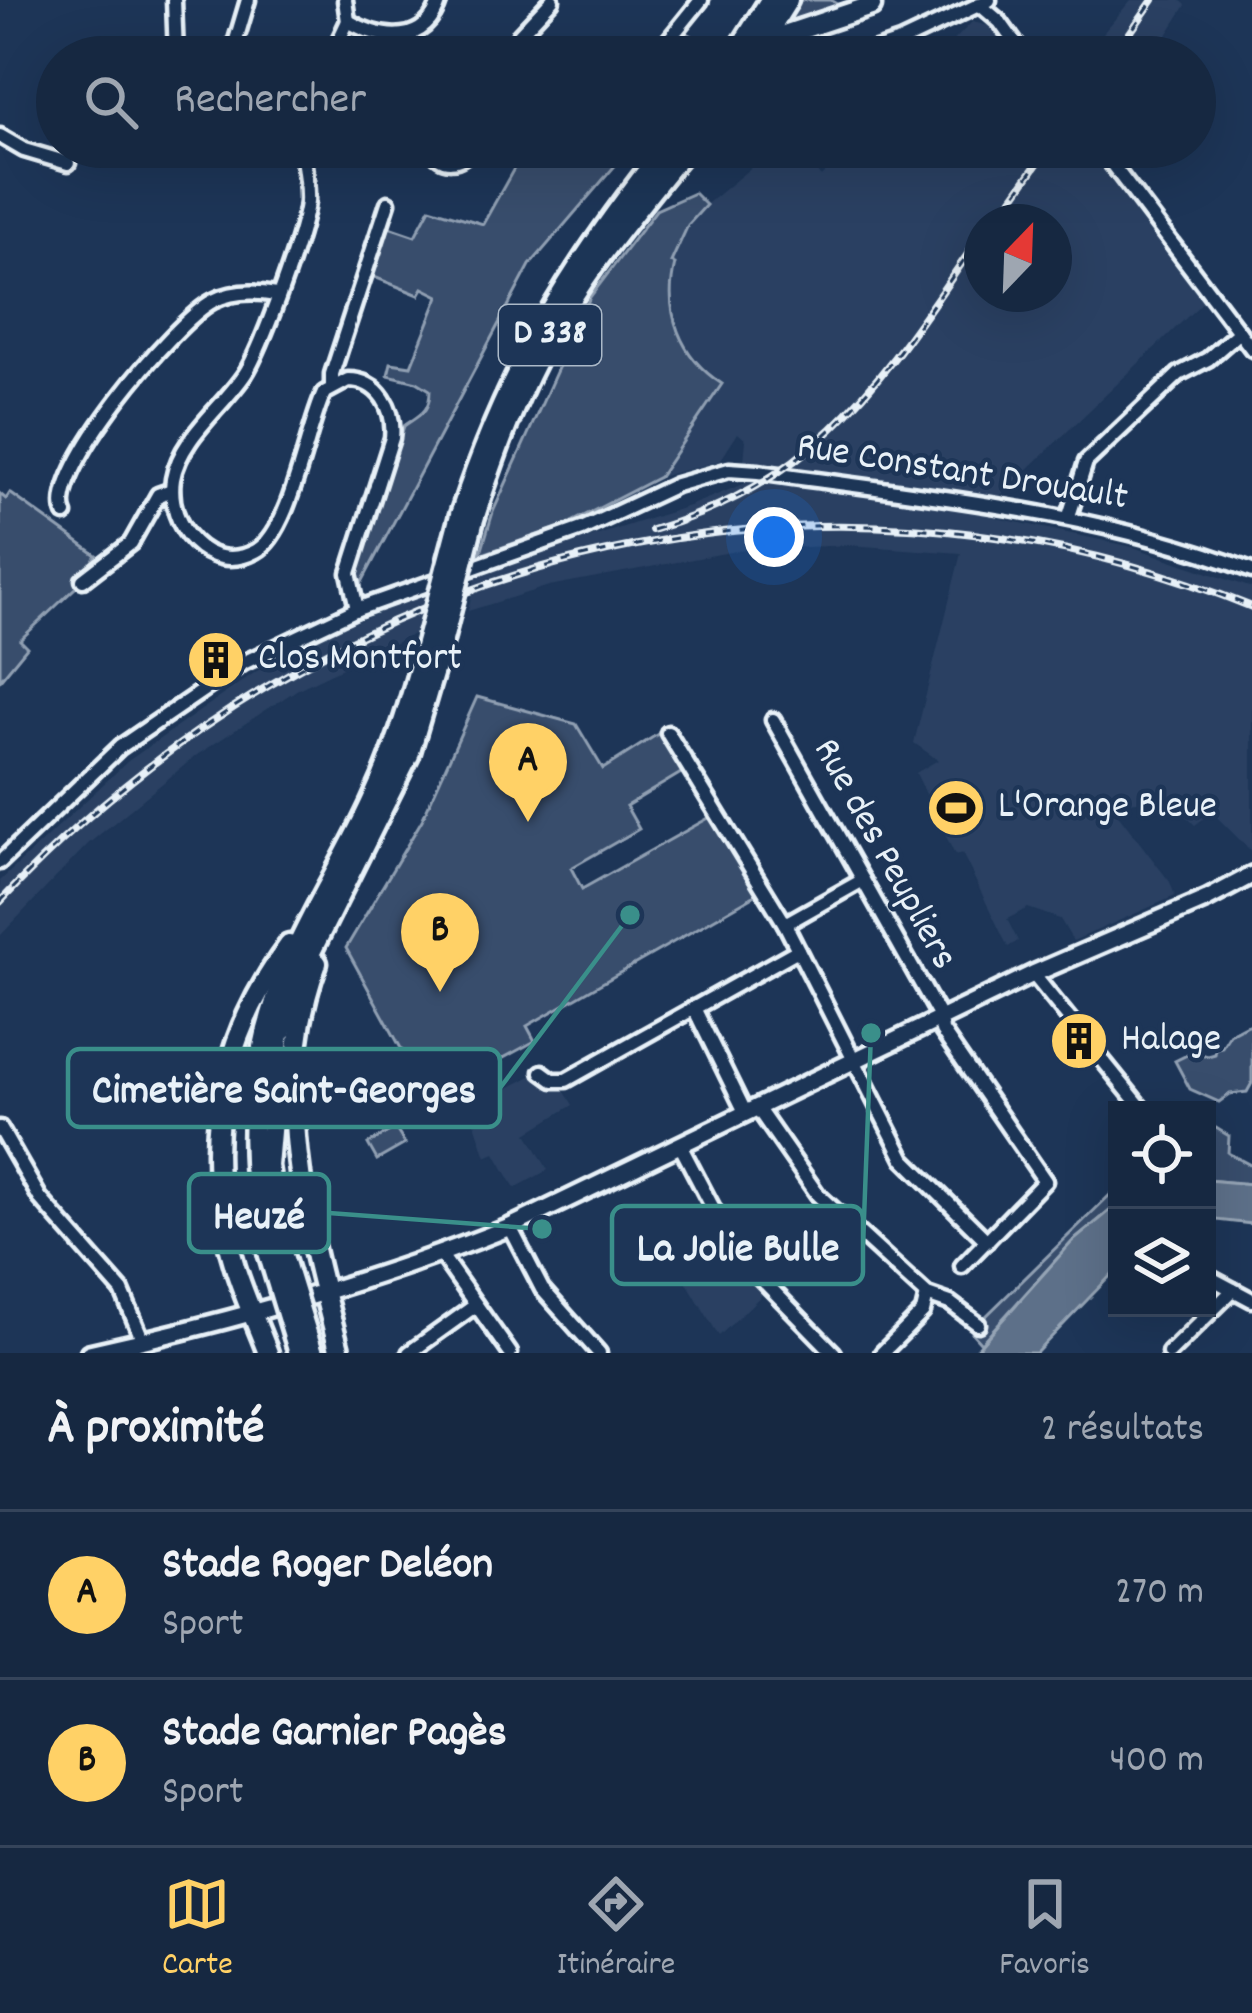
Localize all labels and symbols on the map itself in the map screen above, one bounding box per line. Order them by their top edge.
north arrow [964,204,1072,312]
road number: D 338 [499,305,601,365]
street label: Rue Constant Drouault [792,421,1132,527]
your location [744,507,804,567]
building icon: Clos Montfort [185,629,247,691]
place label: Clos Montfort [258,633,462,688]
pin: A [489,723,567,822]
street label: Rue des Peupliers [797,729,969,981]
sports icon: L'Orange Bleue [925,777,987,839]
place label: L'Orange Bleue [998,781,1217,836]
pin: B [401,893,479,992]
building icon: Halage [1048,1010,1110,1072]
place label: Halage [1121,1014,1221,1069]
callout: Cimetière Saint-Georges [68,1049,500,1127]
text: Cimetière Saint-Georges [92,1064,476,1124]
callout: Heuzé [189,1174,329,1252]
text: Heuzé [213,1190,305,1250]
callout: La Jolie Bulle [612,1206,863,1284]
text: La Jolie Bulle [637,1222,839,1282]

